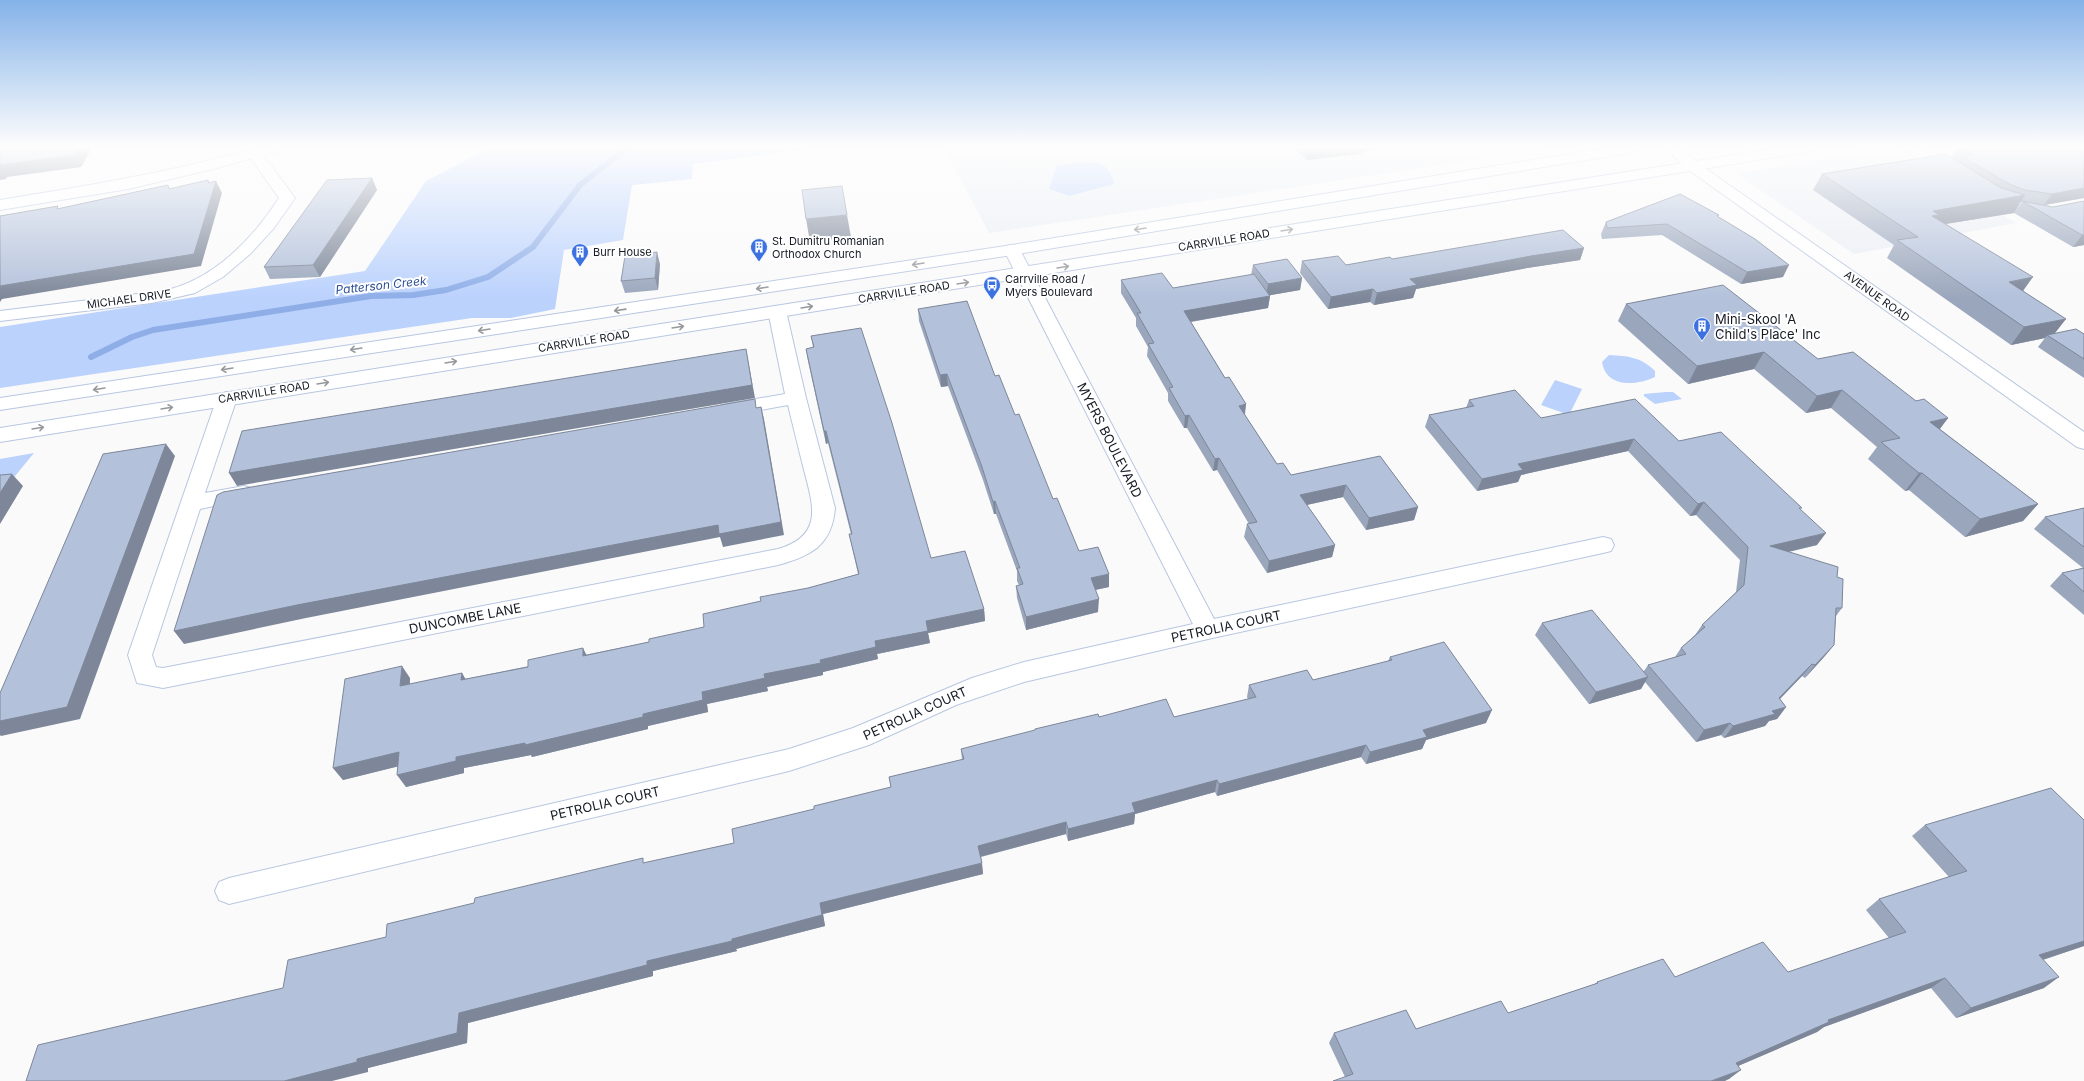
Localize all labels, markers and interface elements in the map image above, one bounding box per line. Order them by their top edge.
one-way arrow [1134,225,1147,233]
one-way arrow [1281,225,1294,233]
street label: CARRVILLE ROAD [1177,226,1271,254]
place label: St. Dumitru Romanian Orthodox Church [772,234,884,261]
building icon: St. Dumitru Romanian Orthodox Church [749,237,769,262]
building icon: Burr House [570,242,590,267]
place label: Burr House [593,245,652,259]
one-way arrow [912,260,925,268]
one-way arrow [1056,263,1069,271]
street label: AVENUE ROAD [1841,267,1913,325]
place label: Carrville Road / Myers Boulevard [1005,272,1093,299]
water label: Patterson Creek [335,273,428,297]
bus stop icon: Carrville Road / Myers Boulevard [982,275,1002,300]
street label: CARRVILLE ROAD [857,278,951,306]
one-way arrow [956,278,969,286]
one-way arrow [756,284,769,292]
street label: MICHAEL DRIVE [86,286,172,312]
one-way arrow [800,303,813,311]
one-way arrow [614,306,627,314]
place label: Mini-Skool 'A Child's Place' Inc [1715,311,1821,342]
building icon: Mini-Skool 'A Child's Place' Inc [1692,316,1712,341]
one-way arrow [671,323,684,331]
one-way arrow [478,326,491,334]
street label: CARRVILLE ROAD [537,327,631,355]
one-way arrow [350,346,363,354]
one-way arrow [444,358,457,366]
one-way arrow [221,365,234,373]
street label: CARRVILLE ROAD [217,378,311,406]
one-way arrow [316,378,329,386]
street label: MYERS BOULEVARD [1074,380,1146,500]
one-way arrow [93,385,106,393]
one-way arrow [160,403,173,411]
one-way arrow [32,424,45,432]
street label: DUNCOMBE LANE [408,599,522,637]
street label: PETROLIA COURT [1169,607,1283,645]
street label: PETROLIA COURT [861,683,969,743]
street label: PETROLIA COURT [549,783,661,823]

